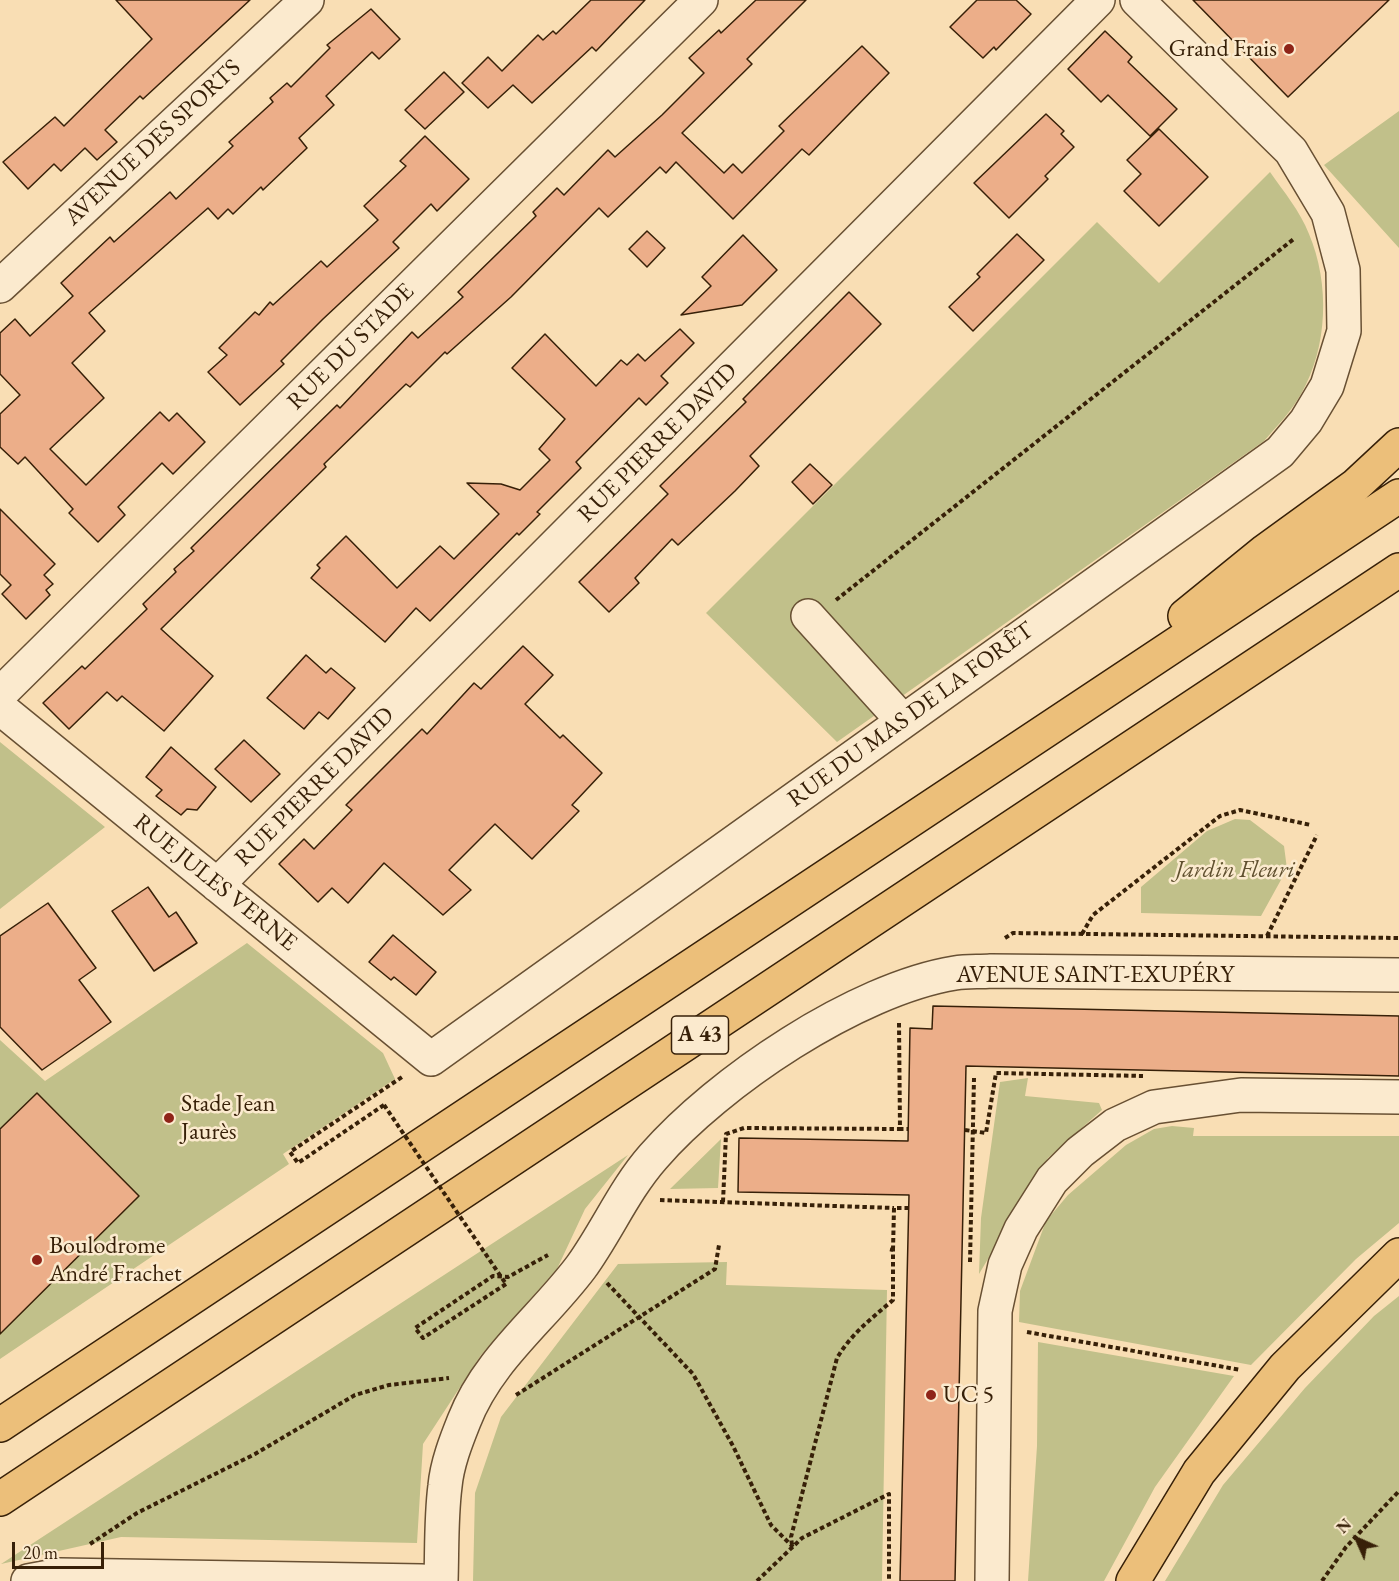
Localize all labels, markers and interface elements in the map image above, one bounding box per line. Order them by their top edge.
place label: Grand Frais [1169,35,1277,63]
marker: Grand Frais [1282,42,1296,56]
street label: AVENUE DES SPORTS [59,54,247,232]
street label: RUE DU STADE [282,278,420,416]
street label: RUE PIERRE DAVID [572,357,744,529]
street label: RUE DU MAS DE LA FORÊT [782,616,1040,814]
street label: RUE PIERRE DAVID [229,701,401,873]
street label: RUE JULES VERNE [127,808,303,958]
park label: Jardin Fleuri [1175,856,1295,884]
street label: AVENUE SAINT-EXUPÉRY [956,961,1234,989]
road number: A 43 [672,1016,728,1054]
place label: Stade Jean Jaurès [181,1090,275,1146]
marker: Stade Jean Jaurès [162,1111,176,1125]
place label: Boulodrome André Frachet [49,1232,182,1288]
marker: Boulodrome André Frachet [30,1253,44,1267]
place label: UC 5 [943,1381,994,1409]
marker: UC 5 [924,1388,938,1402]
north arrow [1327,1509,1387,1569]
text: N [1332,1514,1356,1538]
scale bar [15,1530,106,1568]
text: 20 m [23,1541,58,1564]

